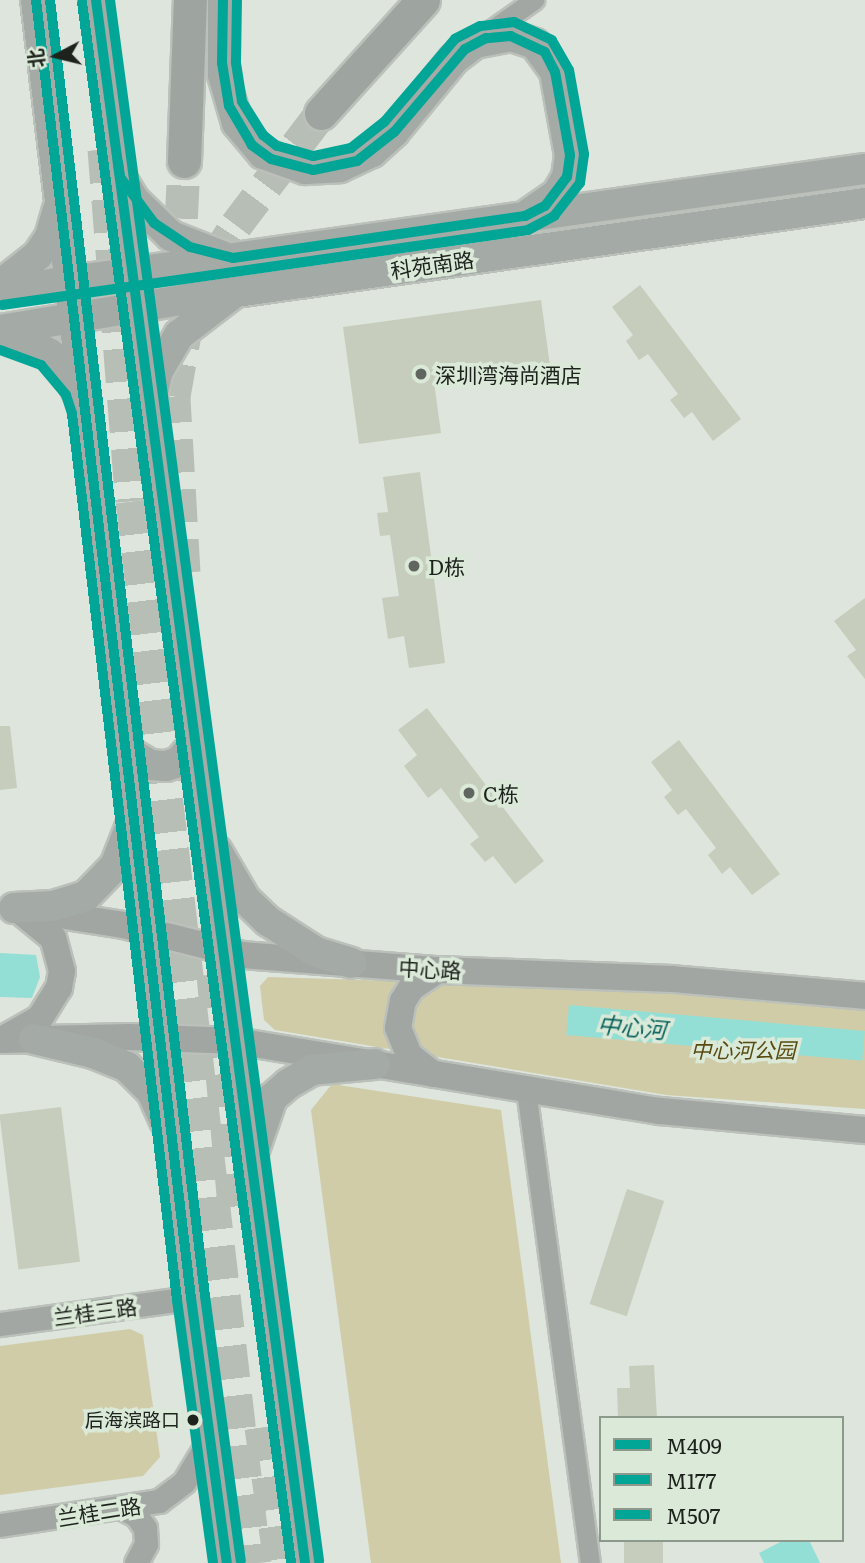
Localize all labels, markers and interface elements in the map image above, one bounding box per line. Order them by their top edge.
north arrow [21,21,91,91]
text: 北 [20,47,50,70]
street label: 科苑南路 [389,246,475,282]
place label: 深圳湾海尚酒店 [435,361,582,387]
marker: 深圳湾海尚酒店 [413,366,429,382]
place label: D栋 [428,553,465,579]
marker: D栋 [406,558,422,574]
place label: C栋 [483,780,519,806]
marker: C栋 [461,785,477,801]
street label: 中心路 [398,954,462,982]
water label: 中心河 [596,1009,668,1043]
park label: 中心河公园 [691,1036,795,1062]
street label: 兰桂三路 [52,1293,138,1329]
place label: 后海滨路口 [85,1409,180,1431]
marker: 后海滨路口 [186,1413,200,1427]
legend [599,1416,844,1542]
text: M409 [666,1429,722,1460]
text: M177 [666,1464,716,1495]
street label: 兰桂二路 [56,1492,142,1530]
text: M507 [666,1499,721,1530]

